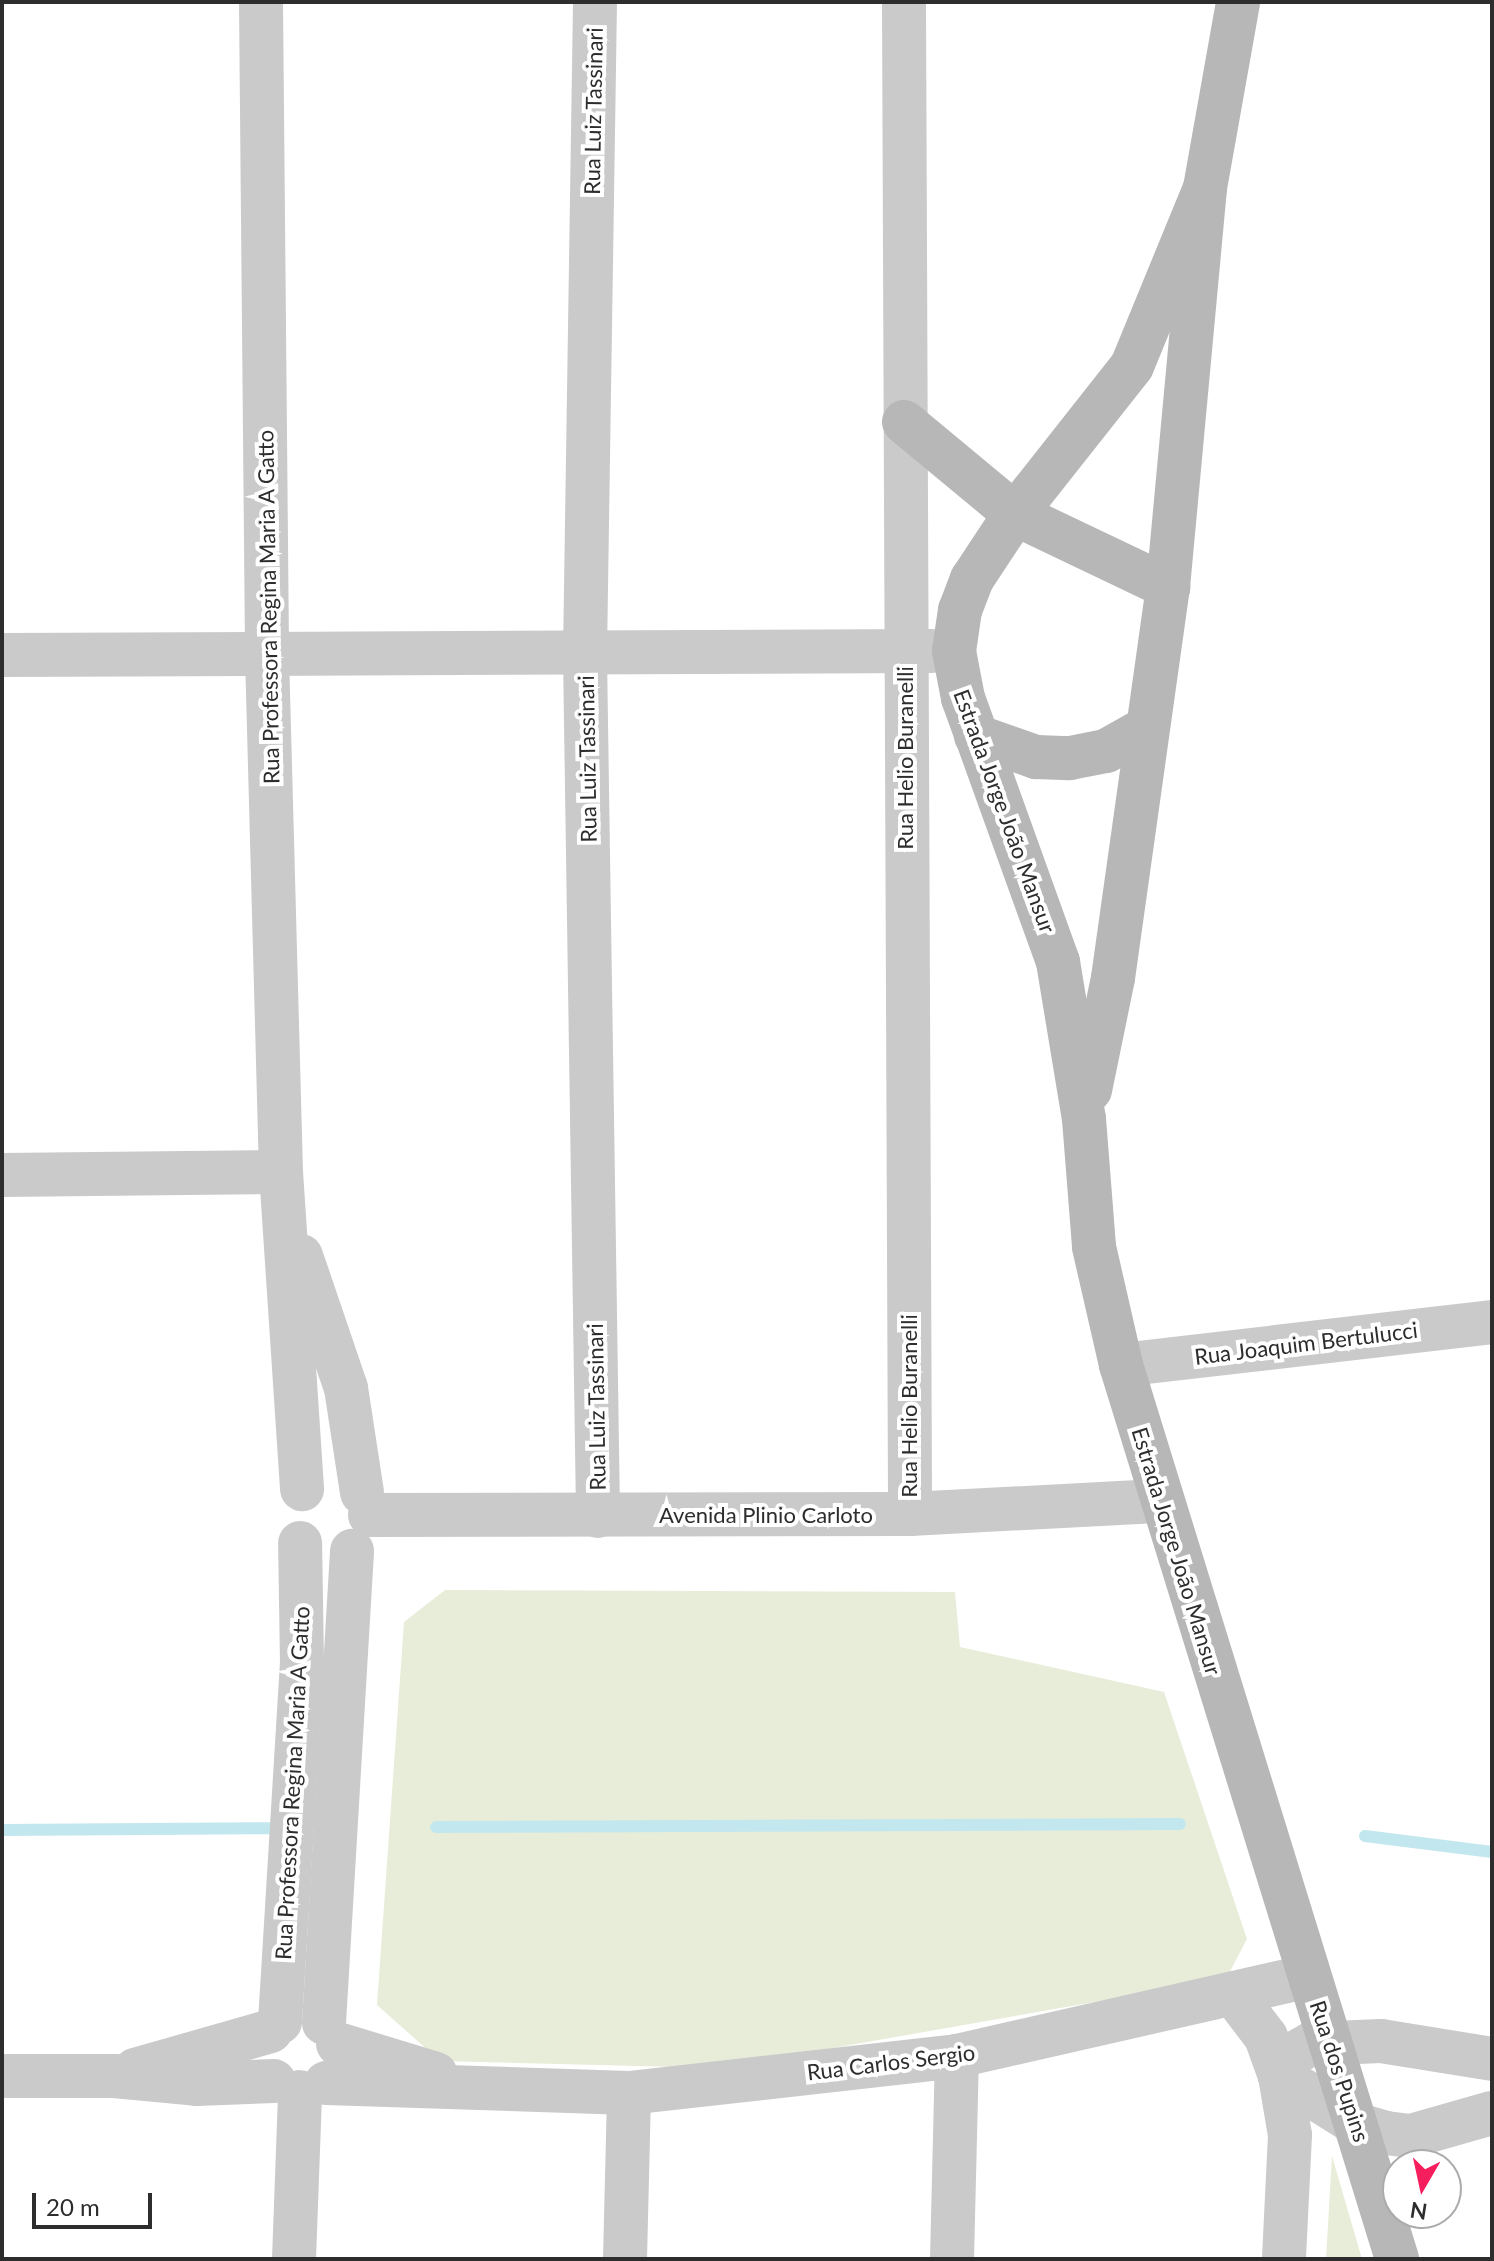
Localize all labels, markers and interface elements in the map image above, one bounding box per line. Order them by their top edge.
street label: Rua Luiz Tassinari [578,27,608,195]
street label: Rua Professora Regina Maria A Gatto [252,429,284,785]
street label: Rua Helio Buranelli [892,666,918,850]
street label: Rua Luiz Tassinari [572,675,602,843]
street label: Estrada Jorge João Mansur [948,685,1062,937]
street label: Rua Helio Buranelli [896,1314,922,1498]
street label: Rua Joaquim Bertulucci [1193,1316,1419,1370]
street label: Rua Luiz Tassinari [581,1323,611,1491]
street label: Estrada Jorge João Mansur [1127,1423,1227,1679]
street label: Avenida Plinio Carloto [659,1502,873,1528]
street label: Rua Professora Regina Maria A Gatto [270,1605,314,1961]
street label: Rua dos Pupins [1305,1997,1375,2145]
street label: Rua Carlos Sergio [805,2039,977,2085]
north arrow [1382,2149,1462,2229]
scale bar [36,2177,156,2227]
text: 20 m [46,2192,100,2221]
text: N [1408,2197,1429,2226]

